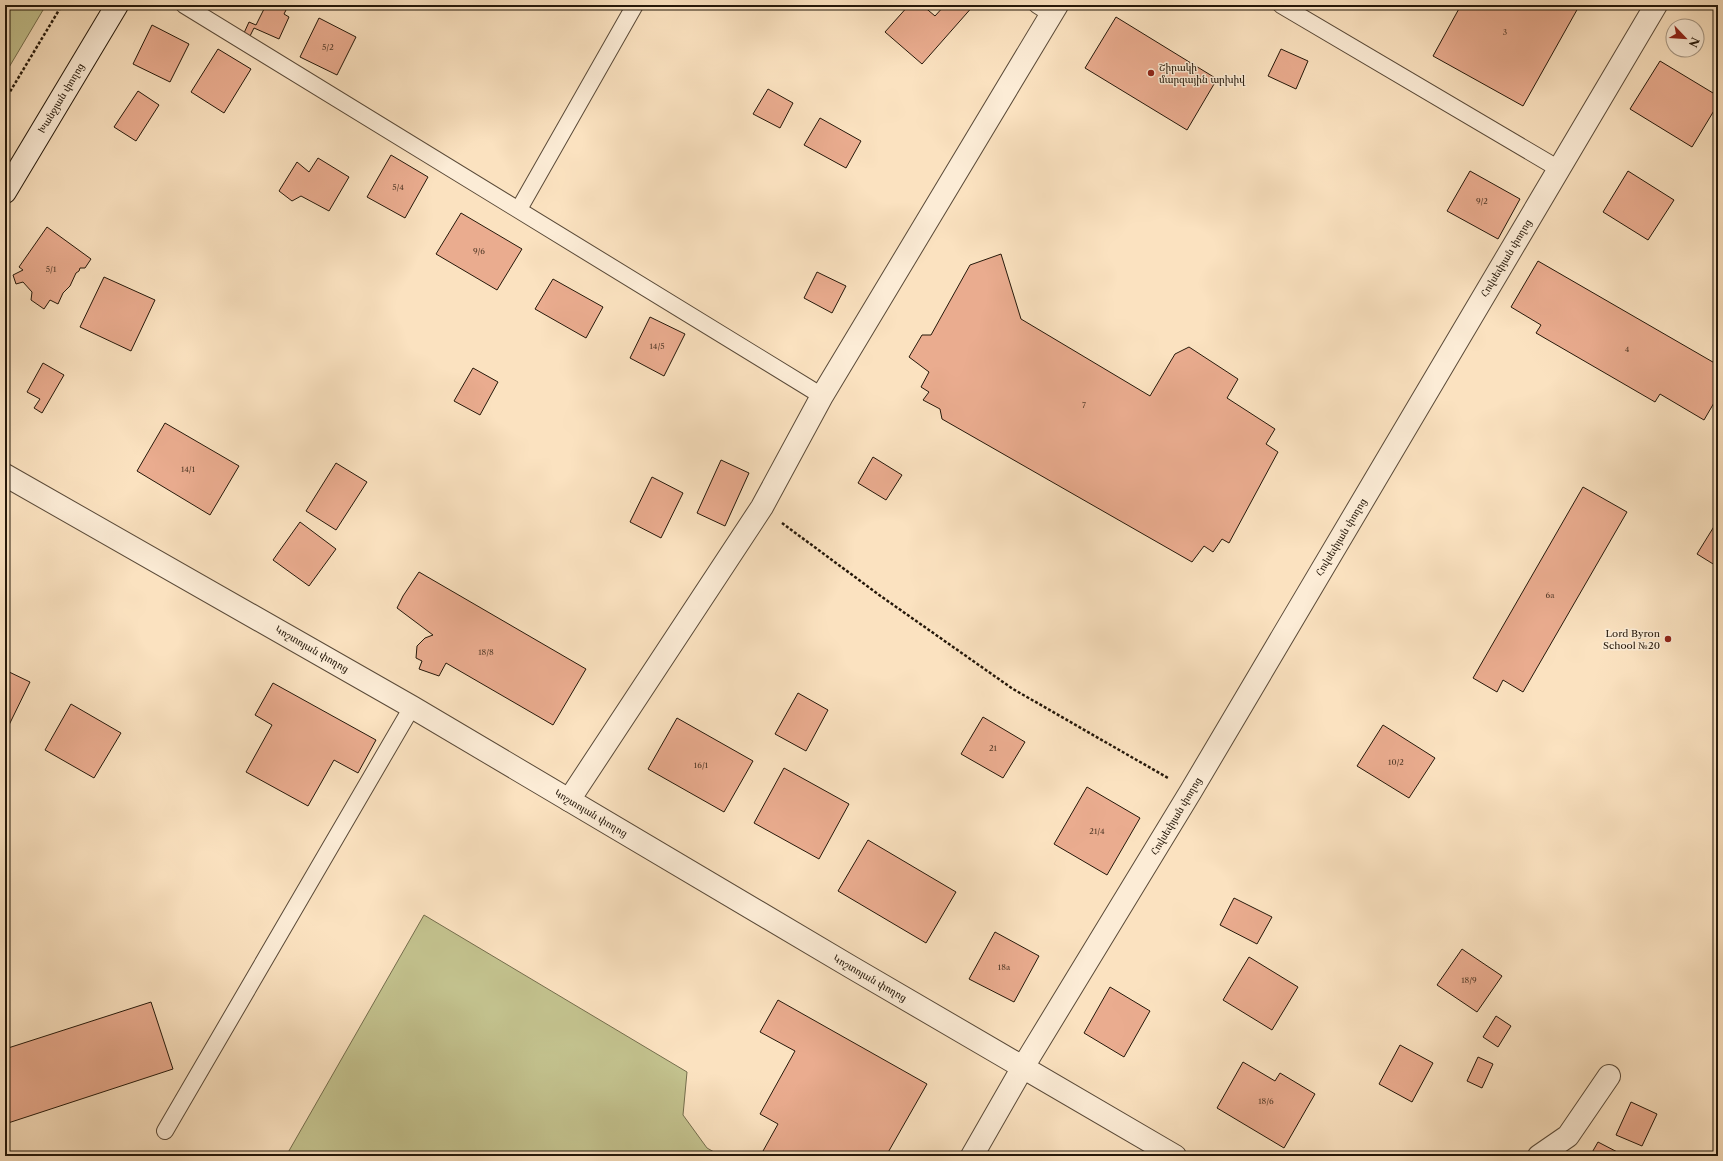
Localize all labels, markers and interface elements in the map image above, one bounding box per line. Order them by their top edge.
north arrow [1665,18,1705,58]
house number: 3 [1503,27,1507,37]
text: N [1686,35,1702,50]
house number: 5/2 [322,42,334,52]
street label: Խանջյան փողոց [35,61,87,135]
place label: Շիրակի մարզային արխիվ [1159,61,1246,86]
marker: Շիրակի մարզային արխիվ [1146,68,1156,78]
house number: 5/4 [392,182,404,192]
house number: 9/2 [1476,196,1488,206]
street label: Հովսեփյան փողոց [1478,217,1534,299]
house number: 9/6 [473,246,485,256]
house number: 5/1 [46,264,57,274]
house number: 14/5 [649,341,665,351]
house number: 4 [1625,344,1630,354]
house number: 7 [1082,400,1086,410]
house number: 14/1 [181,464,196,474]
street label: Հովսեփյան փողոց [1313,496,1369,578]
house number: 6a [1546,590,1555,600]
street label: Կոշտոյան փողոց [273,623,351,675]
place label: Lord Byron School №20 [1603,627,1661,652]
marker: Lord Byron School №20 [1663,634,1673,644]
house number: 18/8 [478,647,494,657]
house number: 21 [989,743,998,753]
house number: 10/2 [1388,757,1404,767]
house number: 16/1 [694,760,709,770]
street label: Հովսեփյան փողոց [1148,775,1204,857]
street label: Կոշտոյան փողոց [552,786,630,840]
house number: 21/4 [1089,826,1105,836]
street label: Կոշտոյան փողոց [831,952,909,1004]
house number: 18a [998,962,1011,972]
house number: 18/9 [1461,975,1477,985]
house number: 18/6 [1258,1096,1274,1106]

